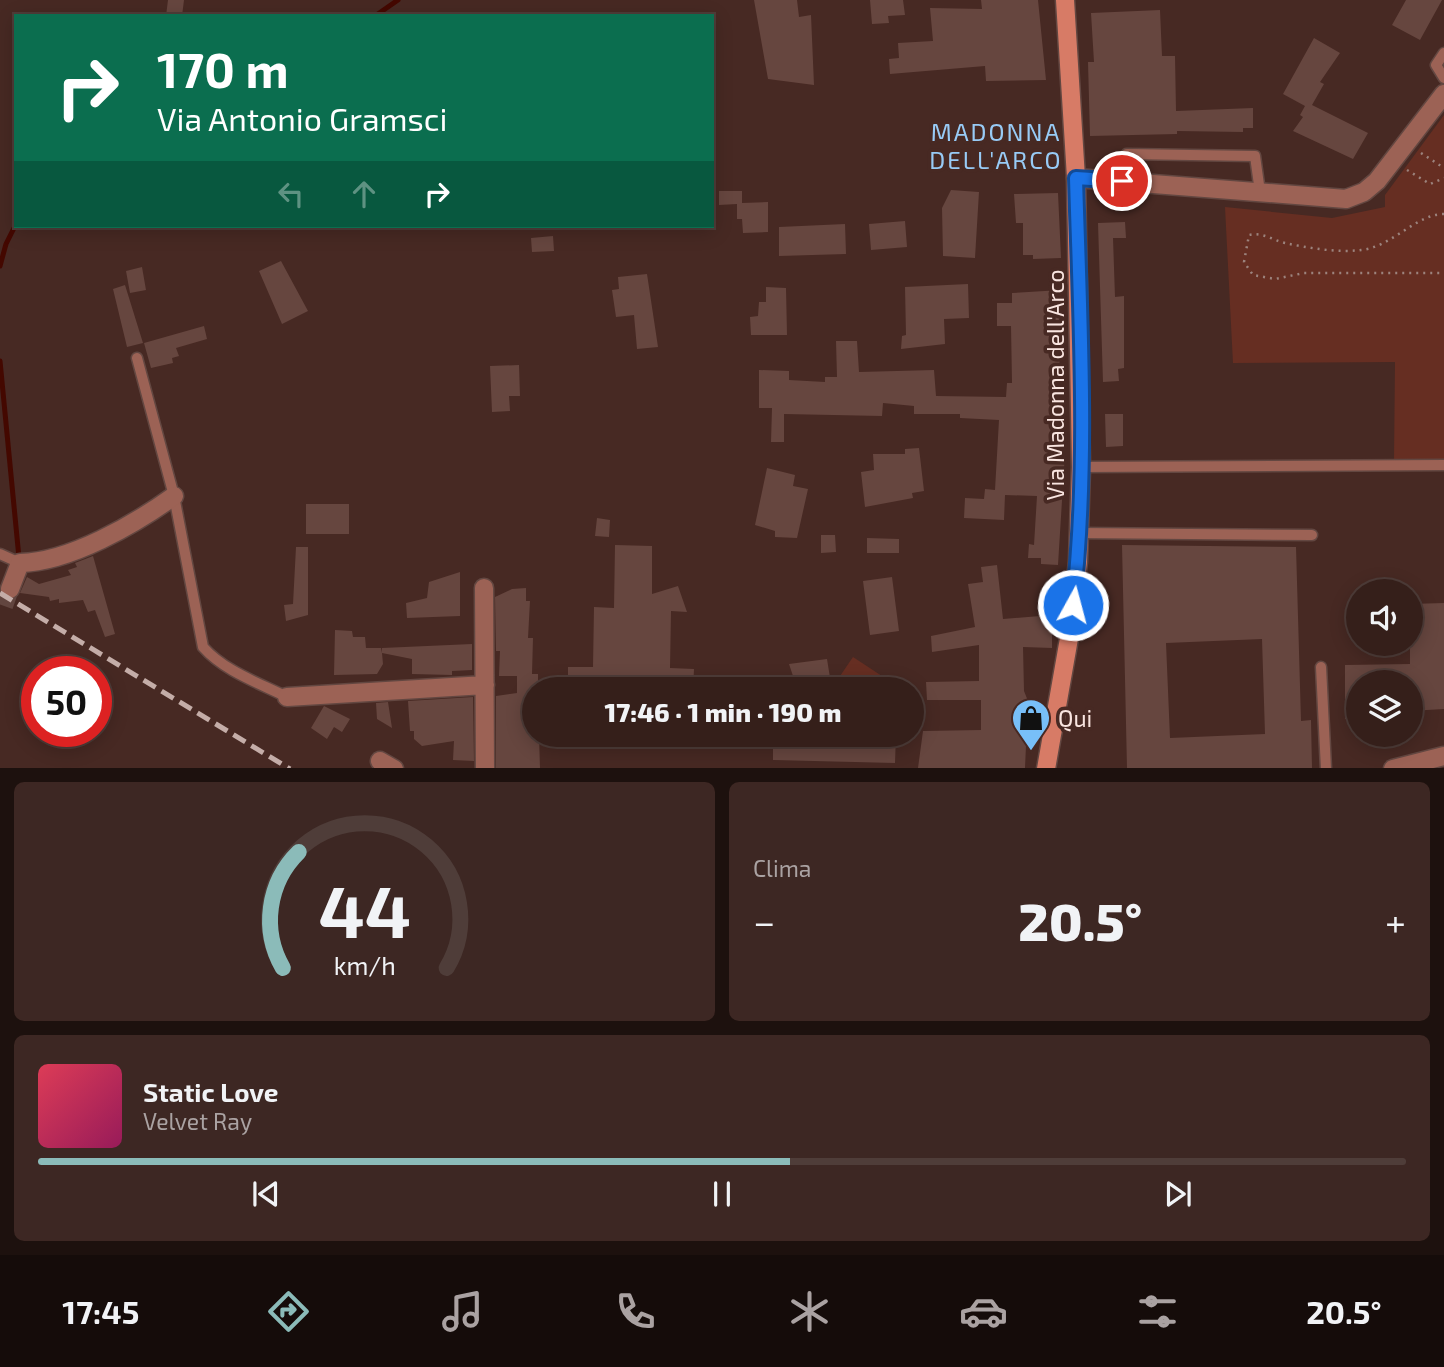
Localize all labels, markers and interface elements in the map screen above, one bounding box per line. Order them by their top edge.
text: 170 m [157,39,289,98]
icon: right [42,42,133,133]
text: Via Antonio Gramsci [157,99,447,137]
district label: MADONNA DELL'ARCO [929,117,1063,174]
pin [1092,151,1152,211]
icon: arrive [1103,162,1141,200]
icon: left [272,175,310,213]
icon: ahead [345,175,383,213]
icon: right [418,175,456,213]
street label: Via Madonna dell'Arco [1041,269,1069,501]
position arrow [1036,568,1110,642]
map controls [1346,579,1423,747]
button: sound [1346,579,1423,656]
speed limit sign: 50 [21,656,112,747]
button: layers [1346,670,1423,747]
text: 17:46 · 1 min · 190 m [605,696,842,727]
shop icon: Qui [1010,697,1052,752]
place label: Qui [1058,704,1092,732]
text: Clima [753,854,811,882]
text: 44 [318,865,411,953]
text: 20.5° [1018,889,1142,951]
text: − [753,898,775,944]
text: + [1385,898,1406,944]
text: km/h [333,949,396,979]
text: Static Love [143,1076,279,1107]
text: Velvet Ray [143,1107,252,1135]
icon: previous [247,1175,285,1213]
icon: pause [703,1175,741,1213]
icon: next [1159,1175,1197,1213]
icon: directions [264,1287,313,1336]
icon: music [438,1287,487,1336]
icon: phone [611,1287,660,1336]
icon: climate [785,1287,834,1336]
icon: car [959,1287,1008,1336]
icon: filters [1133,1287,1182,1336]
text: 17:45 [62,1292,139,1330]
text: 20.5° [1306,1292,1382,1330]

